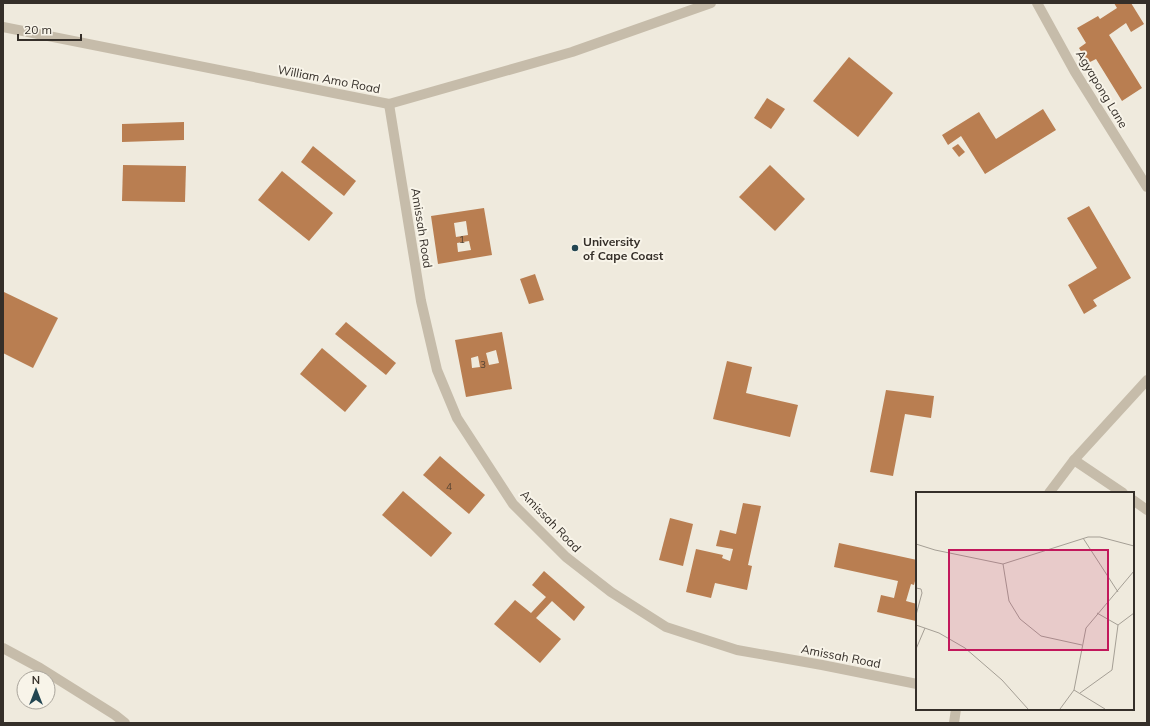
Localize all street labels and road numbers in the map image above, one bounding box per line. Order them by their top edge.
street label: Agyapong Lane [1073,47,1131,131]
street label: William Amo Road [276,62,382,96]
street label: Amissah Road [408,187,436,269]
street label: Amissah Road [518,487,584,555]
street label: Amissah Road [800,641,882,671]

